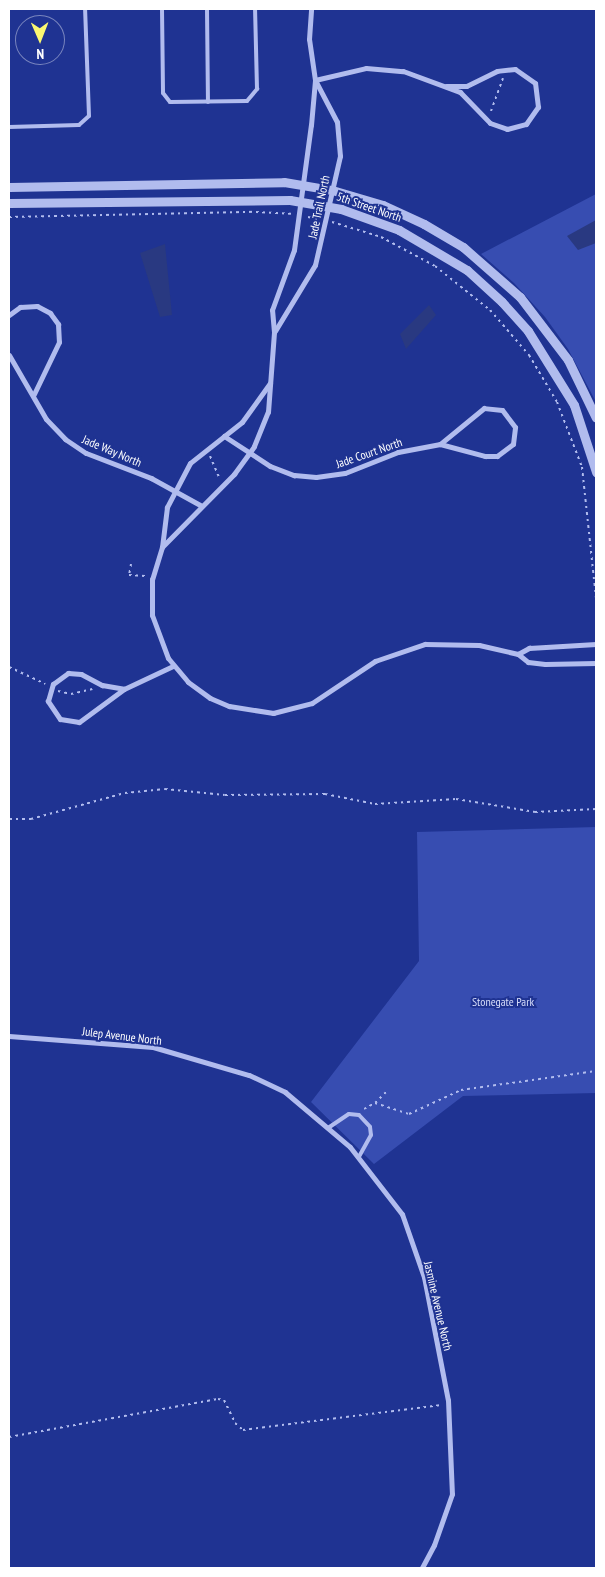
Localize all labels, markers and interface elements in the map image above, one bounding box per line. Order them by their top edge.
north arrow [15,15,65,65]
text: N [36,45,44,63]
street label: Jade Trail North [305,174,333,240]
street label: 5th Street North [335,189,403,225]
street label: Jade Way North [80,432,144,470]
street label: Jade Court North [334,435,404,471]
park label: Stonegate Park [472,995,534,1009]
street label: Julep Avenue North [81,1024,163,1048]
street label: Jasmine Avenue North [421,1260,455,1352]

